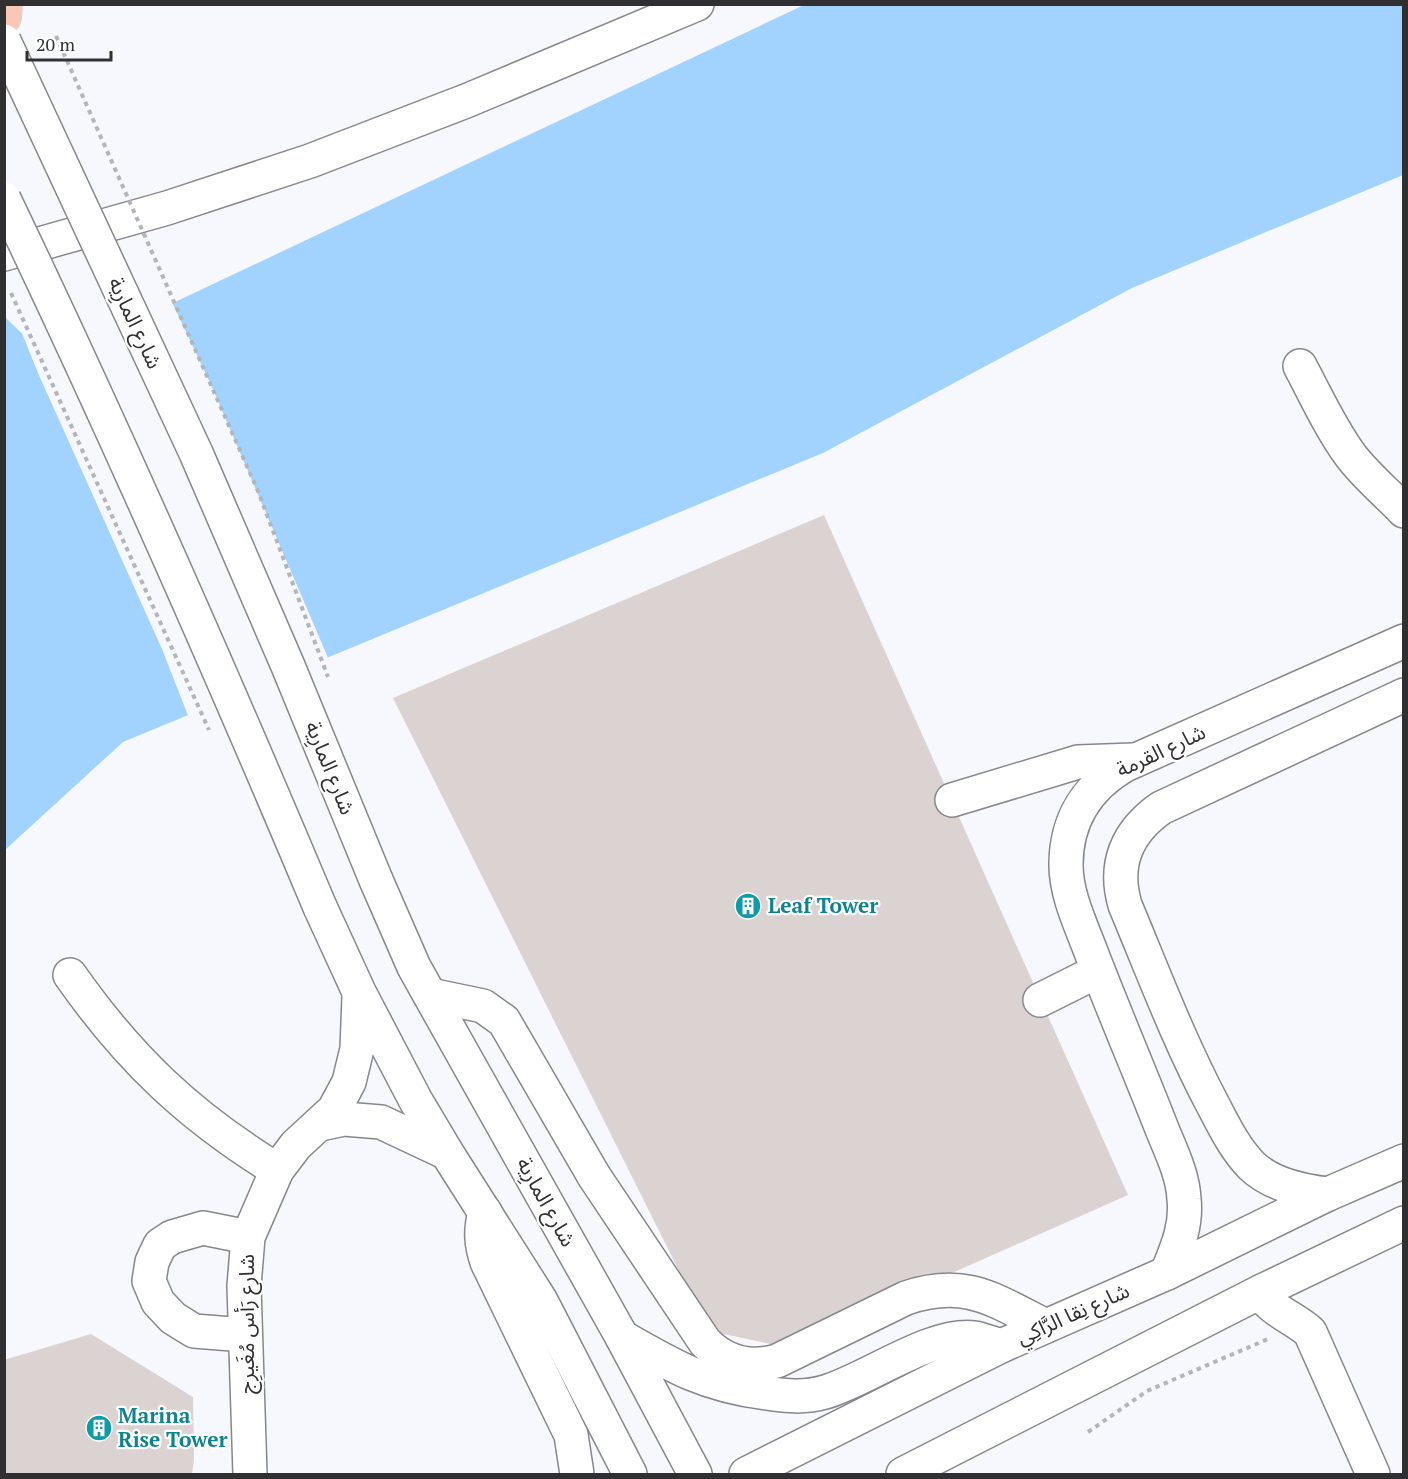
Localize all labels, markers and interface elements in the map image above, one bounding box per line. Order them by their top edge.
scale bar [27,24,111,62]
text: 20 m [36,32,76,56]
street label: شارع المارِية [100,272,169,374]
street label: شارع المارِية [297,717,362,819]
street label: شارع القرمة [1111,717,1211,785]
building icon: Leaf Tower [733,891,763,921]
place label: Leaf Tower [768,891,878,919]
street label: شارع المارِية [509,1152,583,1253]
street label: شارع رَأس مُغَيرِج [232,1254,263,1394]
street label: شارع نِقا الرَّاكِي [1012,1276,1135,1353]
place label: Marina Rise Tower [118,1401,228,1453]
building icon: Marina Rise Tower [84,1413,114,1443]

